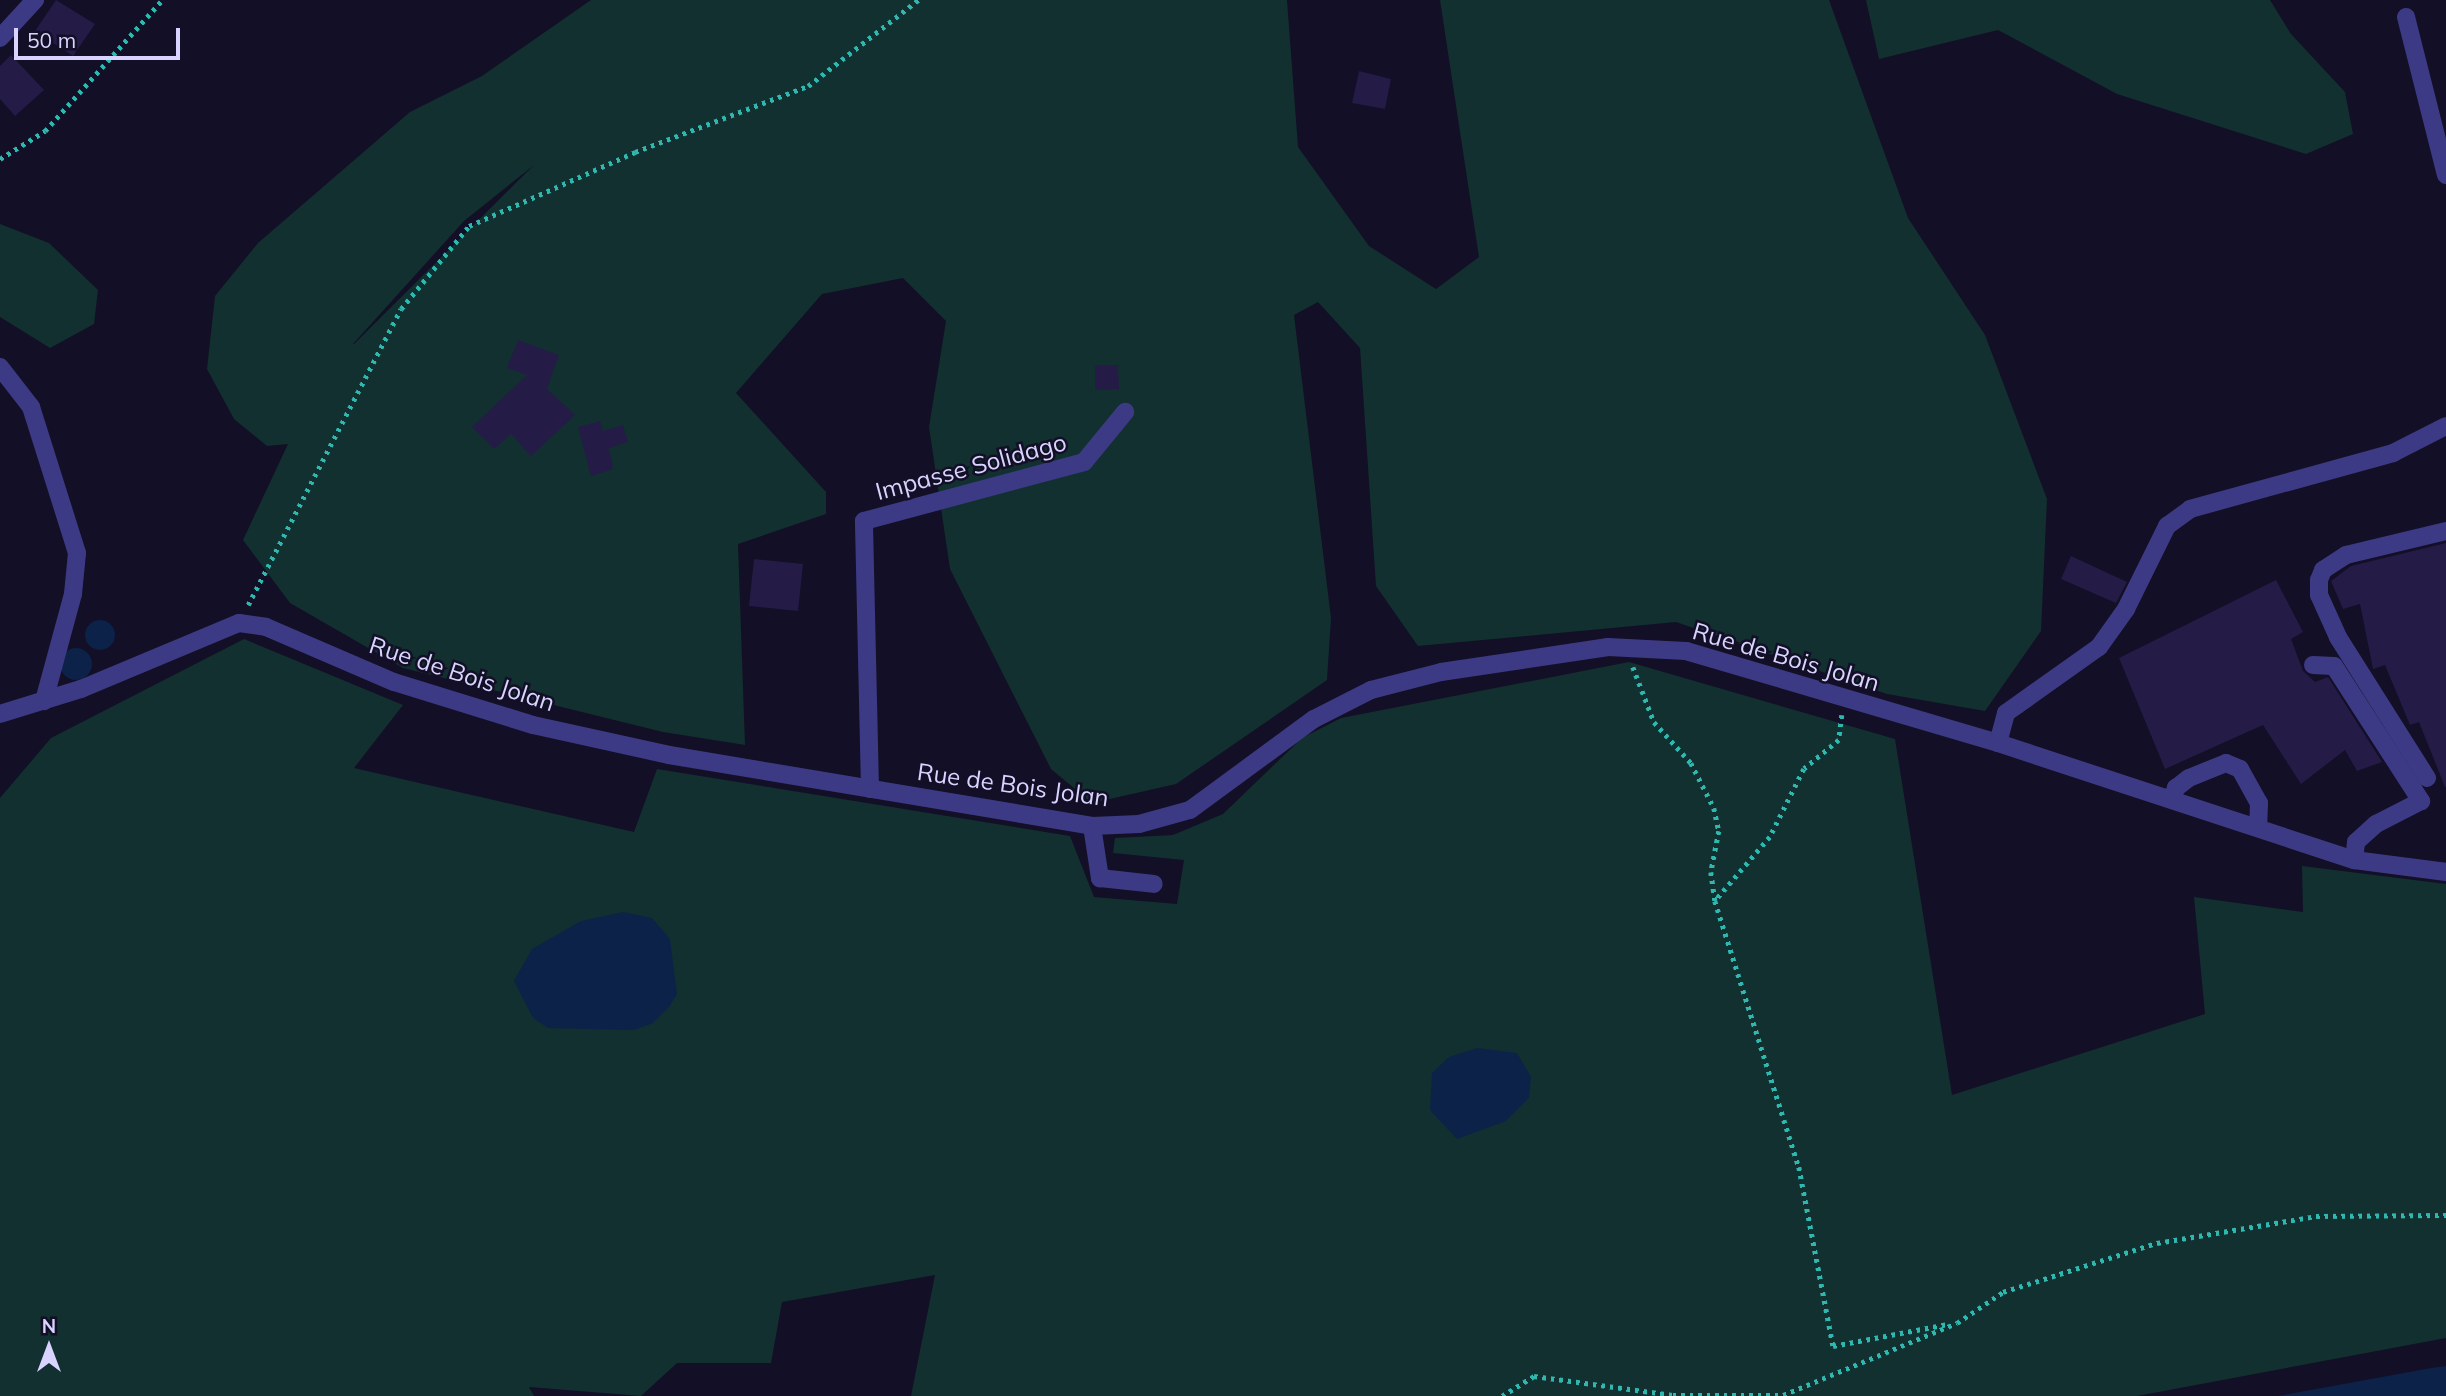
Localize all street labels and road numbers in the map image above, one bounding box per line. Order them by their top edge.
street label: Impasse Solidago [872,428,1070,506]
street label: Rue de Bois Jolan [1689,617,1883,697]
street label: Rue de Bois Jolan [366,630,558,718]
street label: Rue de Bois Jolan [915,757,1111,813]

